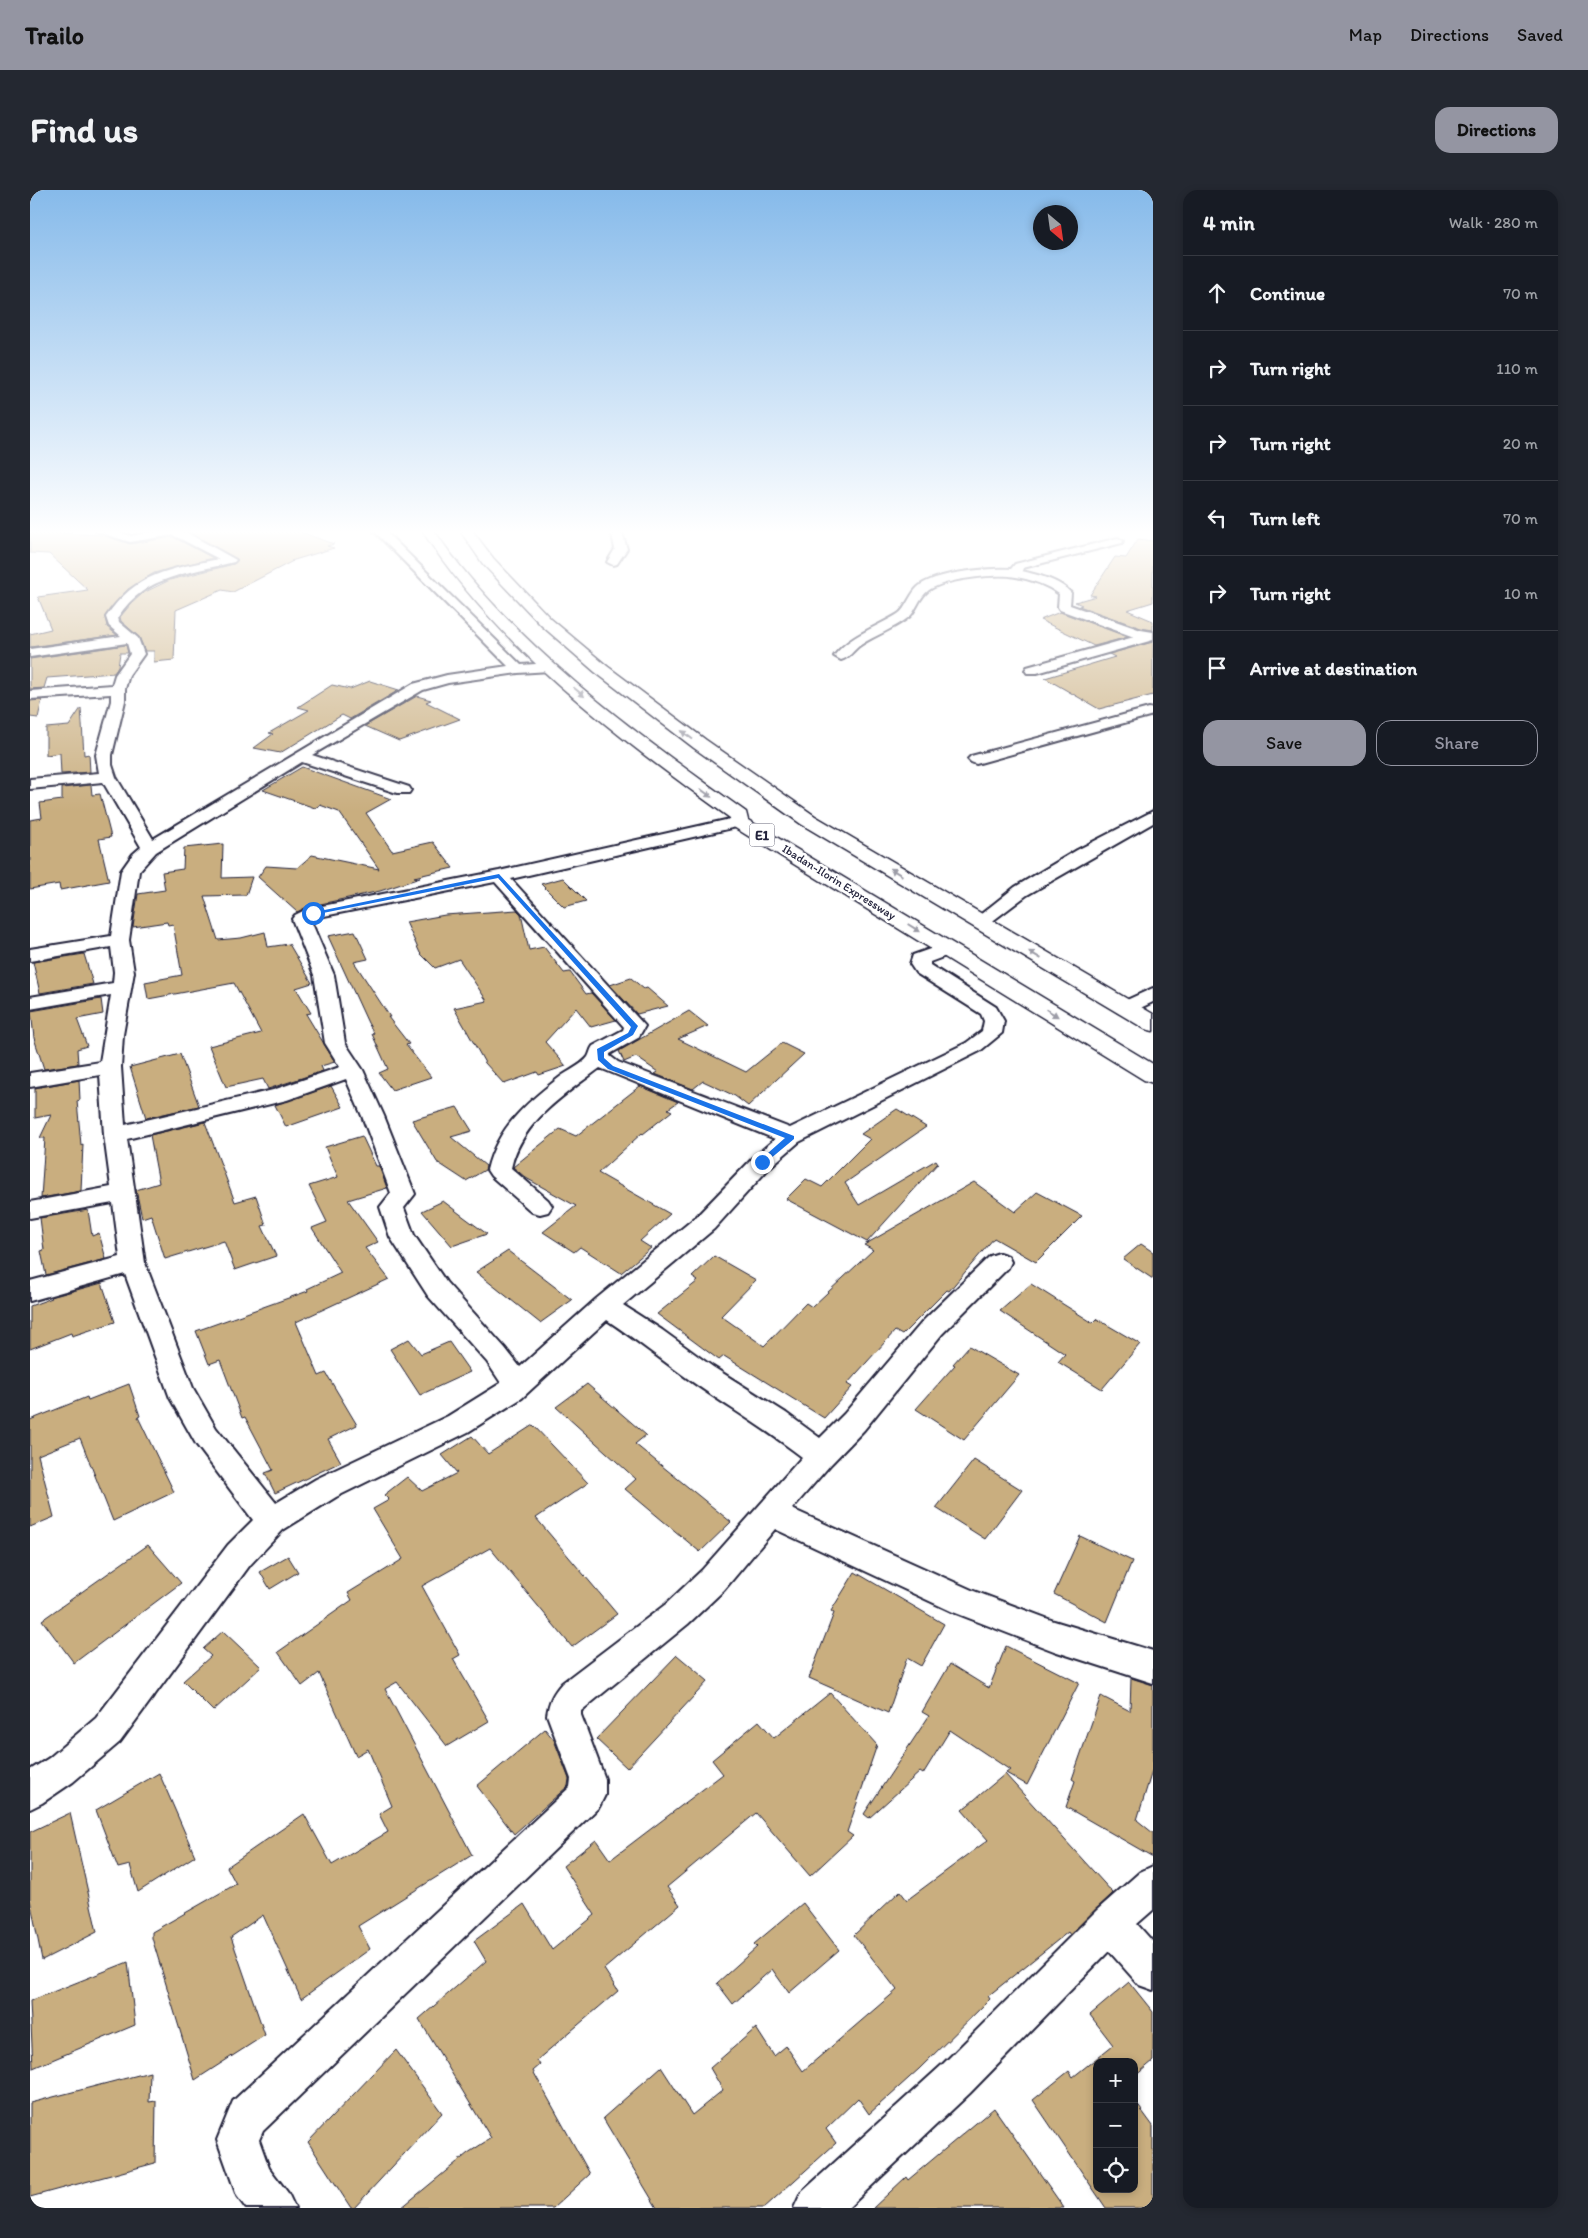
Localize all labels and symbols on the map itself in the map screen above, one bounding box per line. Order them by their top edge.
north arrow [1033,205,1078,250]
one-way arrow [573,686,585,697]
one-way arrow [681,729,694,740]
one-way arrow [699,788,713,798]
road number: E1 [750,824,774,846]
street label: Ibadan-Ilorin Expressway [780,841,899,923]
one-way arrow [889,868,902,877]
route start [302,902,325,925]
one-way arrow [907,923,920,933]
one-way arrow [1029,951,1042,960]
one-way arrow [1045,1009,1059,1018]
route end [751,1151,774,1174]

